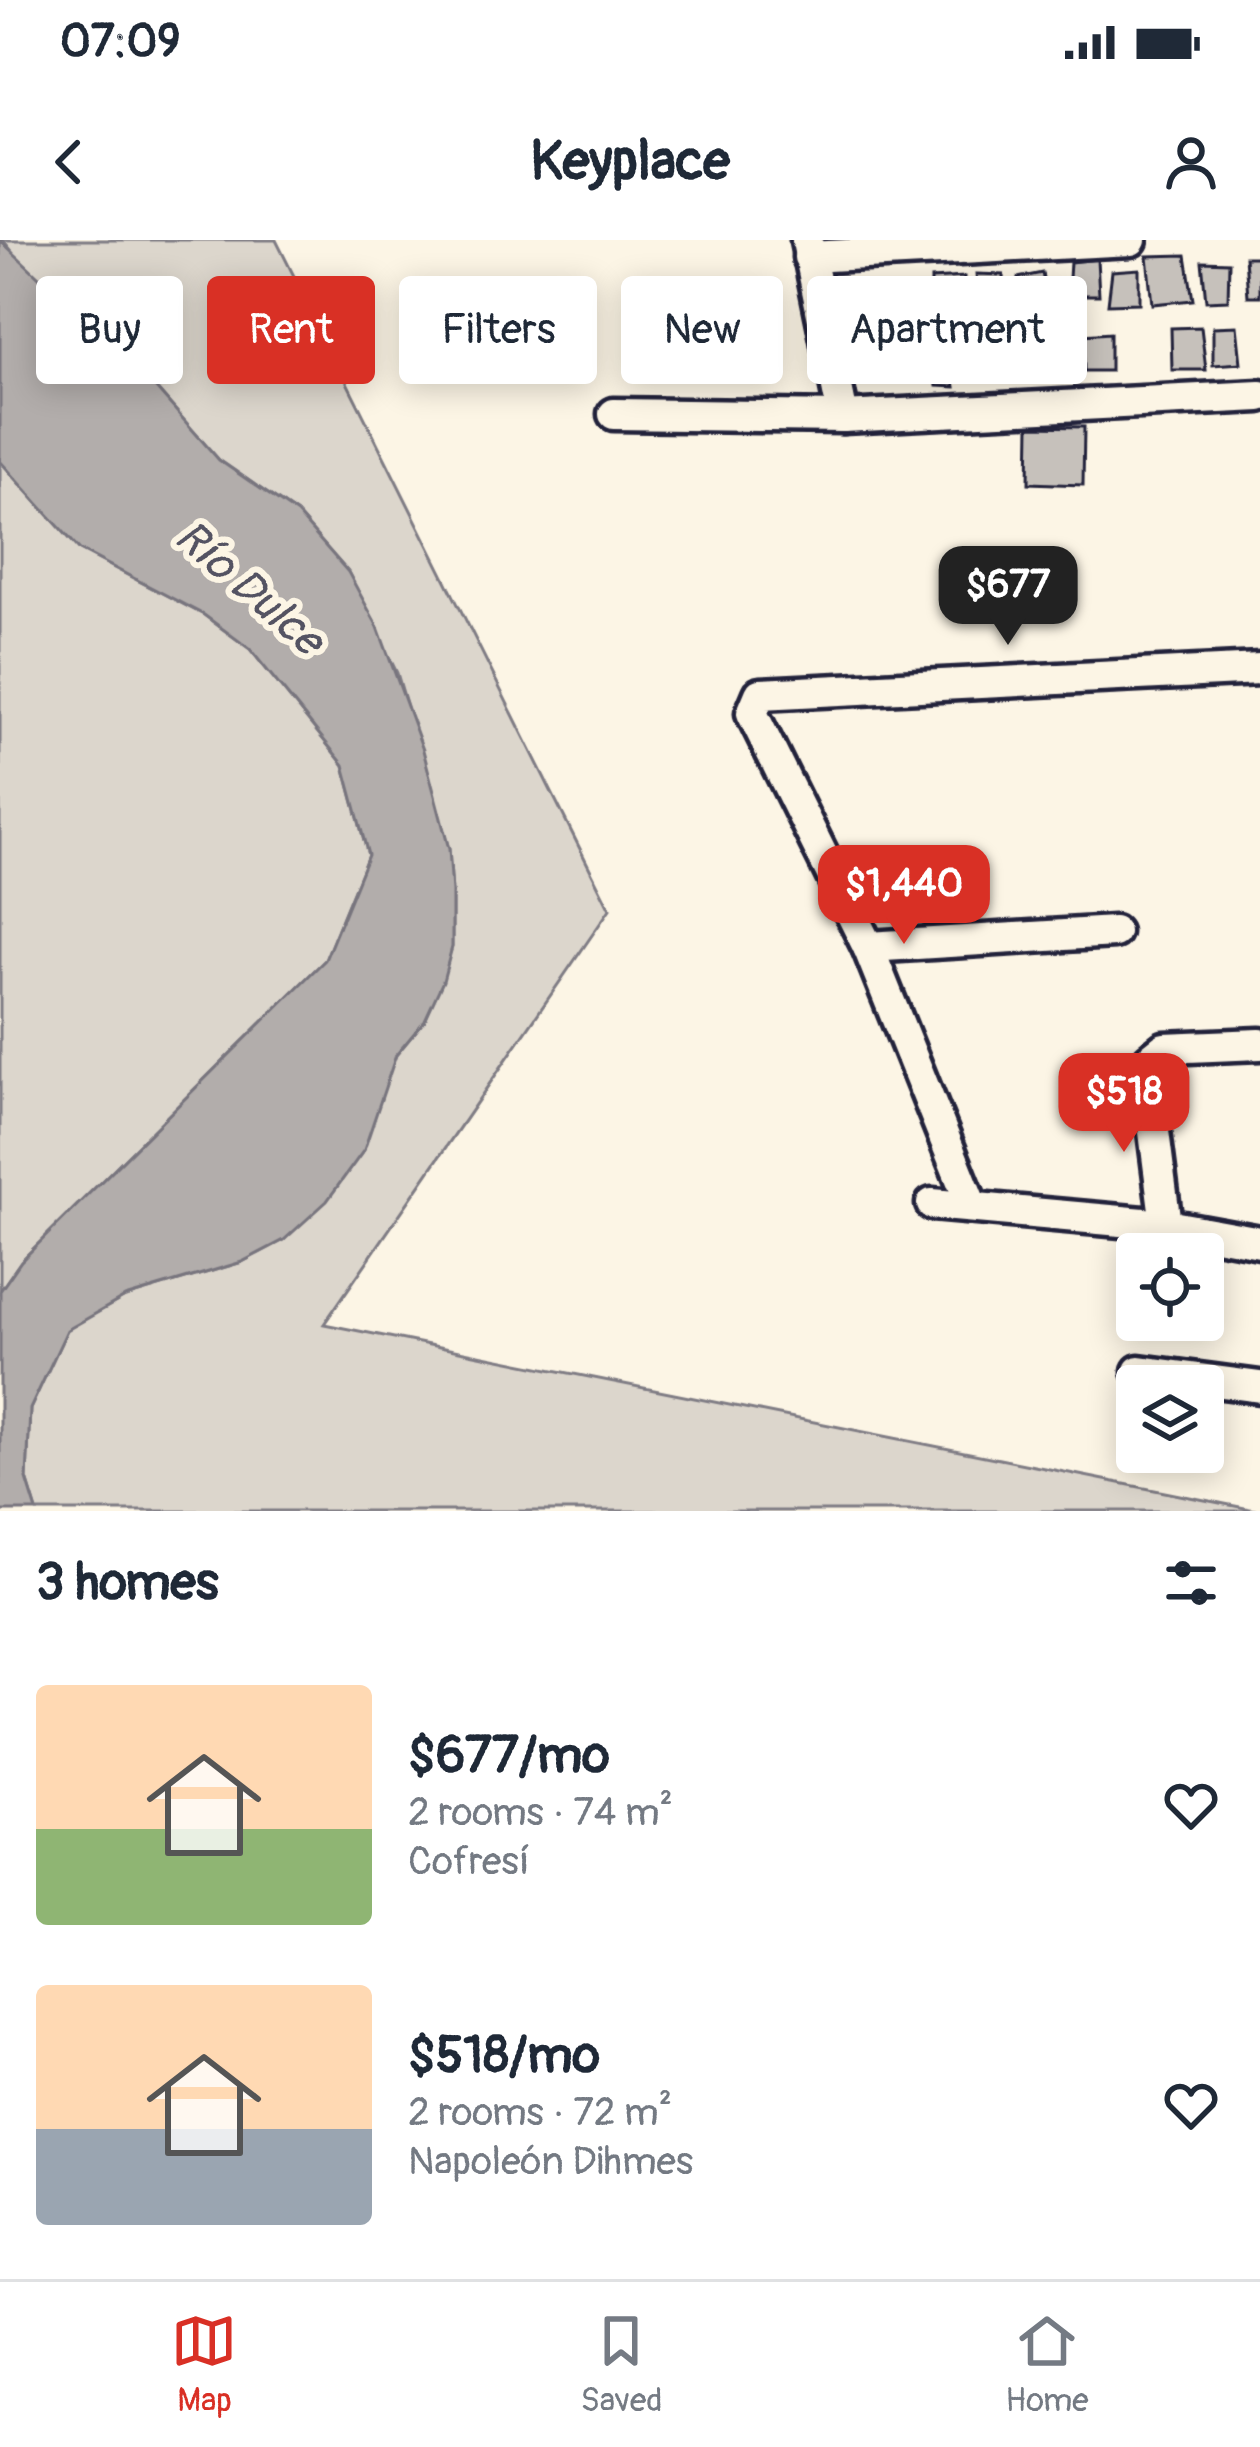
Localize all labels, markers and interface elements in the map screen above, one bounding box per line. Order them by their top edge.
text: 07:09 [60,14,180,70]
text: Keyplace [530,128,730,196]
icon: back [36,129,102,195]
icon: person [1158,129,1224,195]
chip: Buy [36,276,183,384]
chip: Rent [207,276,375,384]
chip: Filters [399,276,597,384]
chip: New [621,276,783,384]
chip: Apartment [807,276,1087,384]
water label: Río Dulce [163,509,337,671]
pin: $677 [937,546,1079,648]
text: $677 [966,560,1050,609]
pin: $1,440 [806,845,1002,947]
text: $1,440 [845,859,963,908]
pin: $518 [1053,1053,1195,1155]
text: $518 [1085,1067,1163,1116]
map controls [1116,1233,1224,1473]
button: locate [1116,1233,1224,1341]
button: layers [1116,1365,1224,1473]
icon: filters [1158,1550,1224,1616]
text: 3 homes [36,1551,219,1615]
text: $677/mo [408,1724,610,1788]
icon: home [132,1733,276,1877]
icon: heart [1158,1772,1224,1838]
text: 2 rooms · 74 m² [408,1788,673,1837]
text: Cofresí [408,1837,530,1886]
text: $518/mo [408,2024,600,2088]
icon: home [132,2033,276,2177]
icon: heart [1158,2072,1224,2138]
text: 2 rooms · 72 m² [408,2088,672,2137]
text: Napoleón Dihmes [408,2137,693,2186]
tab: Map [171,2308,237,2421]
tab: Saved [580,2308,662,2421]
tab: Home [1005,2308,1089,2421]

